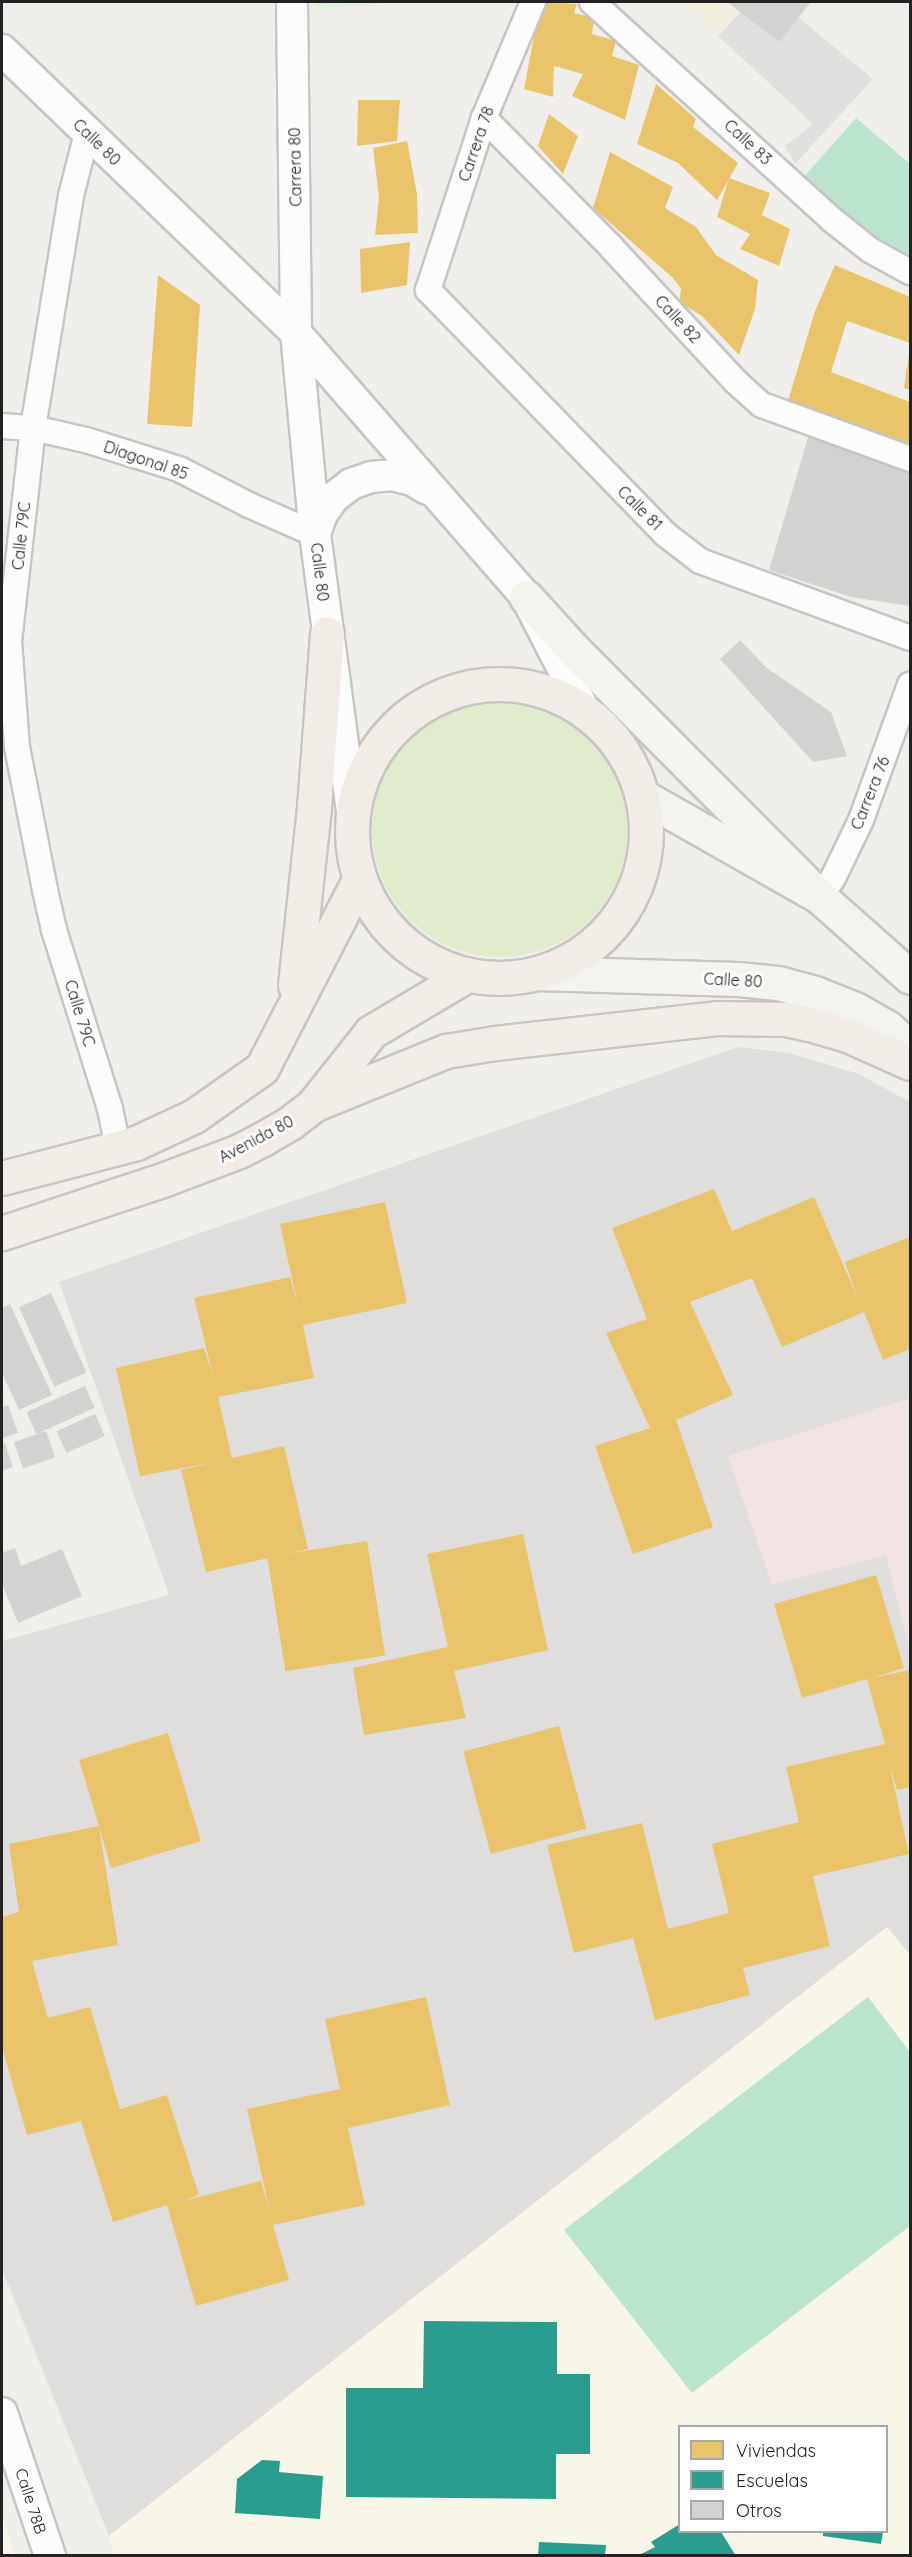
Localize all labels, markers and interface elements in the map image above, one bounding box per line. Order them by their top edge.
street label: Carrera 78 [454,104,498,184]
street label: Calle 80 [69,115,125,169]
street label: Calle 83 [720,115,776,169]
street label: Carrera 80 [285,127,305,207]
street label: Calle 82 [651,291,705,347]
street label: Diagonal 85 [101,437,191,483]
street label: Calle 81 [614,482,666,534]
street label: Calle 79C [8,501,34,571]
street label: Calle 80 [307,542,333,602]
street label: Carrera 76 [847,753,893,833]
street label: Calle 80 [703,969,763,991]
street label: Calle 79C [61,978,99,1048]
street label: Avenida 80 [215,1111,297,1167]
legend [678,2425,888,2533]
text: Viviendas [736,2439,816,2462]
street label: Calle 78B [11,2466,51,2536]
text: Escuelas [736,2469,808,2492]
text: Otros [736,2499,782,2522]

